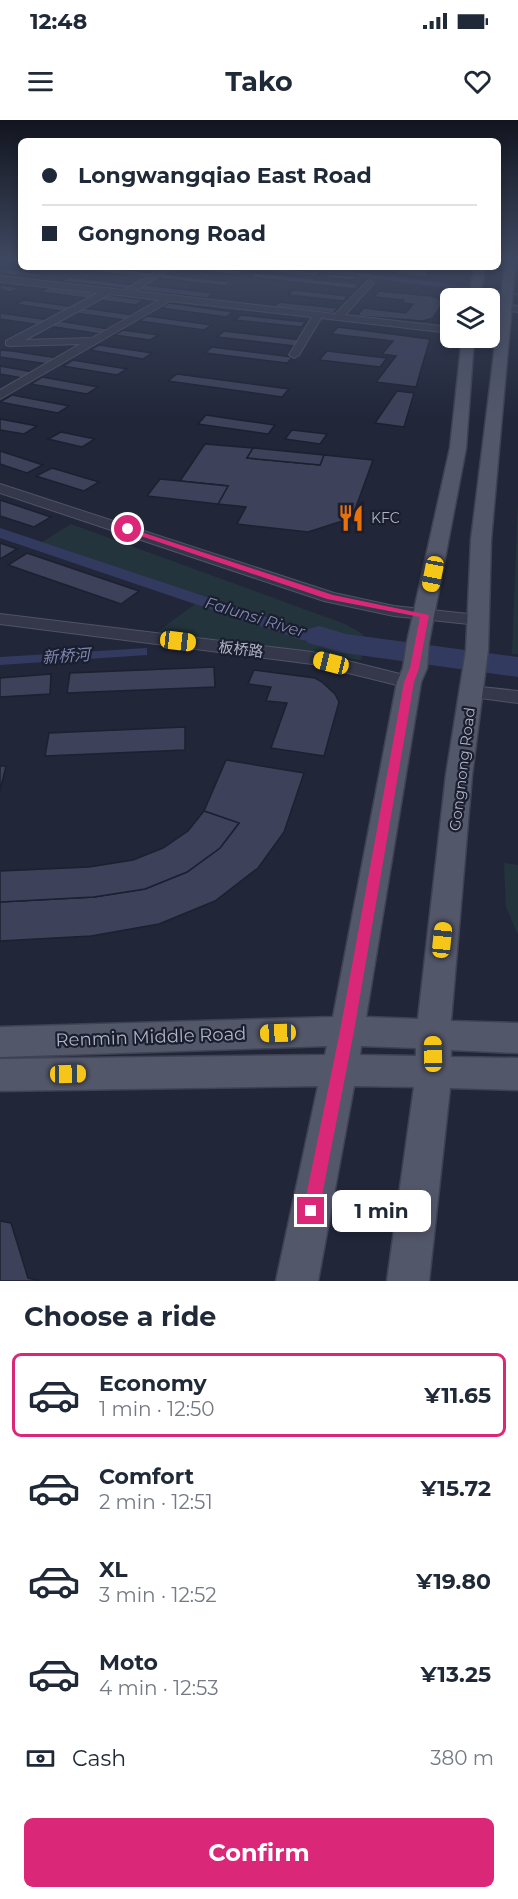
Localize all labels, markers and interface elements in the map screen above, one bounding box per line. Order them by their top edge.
text: 12:48 [30,8,87,35]
icon: menu [24,65,57,98]
text: Tako [225,65,293,98]
icon: heart [461,65,494,98]
text: Longwangqiao East Road [78,162,372,189]
text: Gongnong Road [78,220,266,247]
map controls [440,288,500,348]
button: layers [440,288,500,348]
restaurant icon: KFC [336,503,366,533]
place label: KFC [371,509,400,527]
route start [114,515,141,542]
car [421,555,445,593]
water label: Falunsi River [203,593,308,641]
car [159,630,197,652]
street label: 板桥路 [218,637,264,661]
water label: 新桥河 [41,645,94,667]
car [311,650,351,676]
street label: Gongnong Road [445,706,479,832]
car [431,921,453,959]
street label: Renmin Middle Road [55,1023,247,1051]
car [260,1023,296,1043]
car [424,1036,442,1072]
car [50,1065,86,1083]
callout: 1 min [332,1190,431,1232]
route end [297,1197,324,1224]
text: 1 min [354,1199,409,1223]
text: Choose a ride [24,1300,216,1333]
icon: car [27,1368,81,1422]
text: Economy [99,1370,207,1397]
text: ¥11.65 [424,1382,491,1409]
text: 1 min · 12:50 [99,1397,214,1421]
icon: car [27,1461,81,1515]
text: Comfort [99,1463,194,1490]
text: ¥15.72 [420,1475,491,1502]
text: 2 min · 12:51 [99,1490,213,1514]
icon: car [27,1554,81,1608]
text: XL [99,1556,128,1583]
text: ¥19.80 [416,1568,491,1595]
text: 3 min · 12:52 [99,1583,217,1607]
icon: car [27,1647,81,1701]
text: Moto [99,1649,158,1676]
text: ¥13.25 [420,1661,491,1688]
text: 4 min · 12:53 [99,1676,218,1700]
icon: cash [24,1742,57,1775]
text: Cash [72,1745,126,1772]
text: 380 m [430,1746,494,1770]
button: Confirm [24,1818,494,1887]

